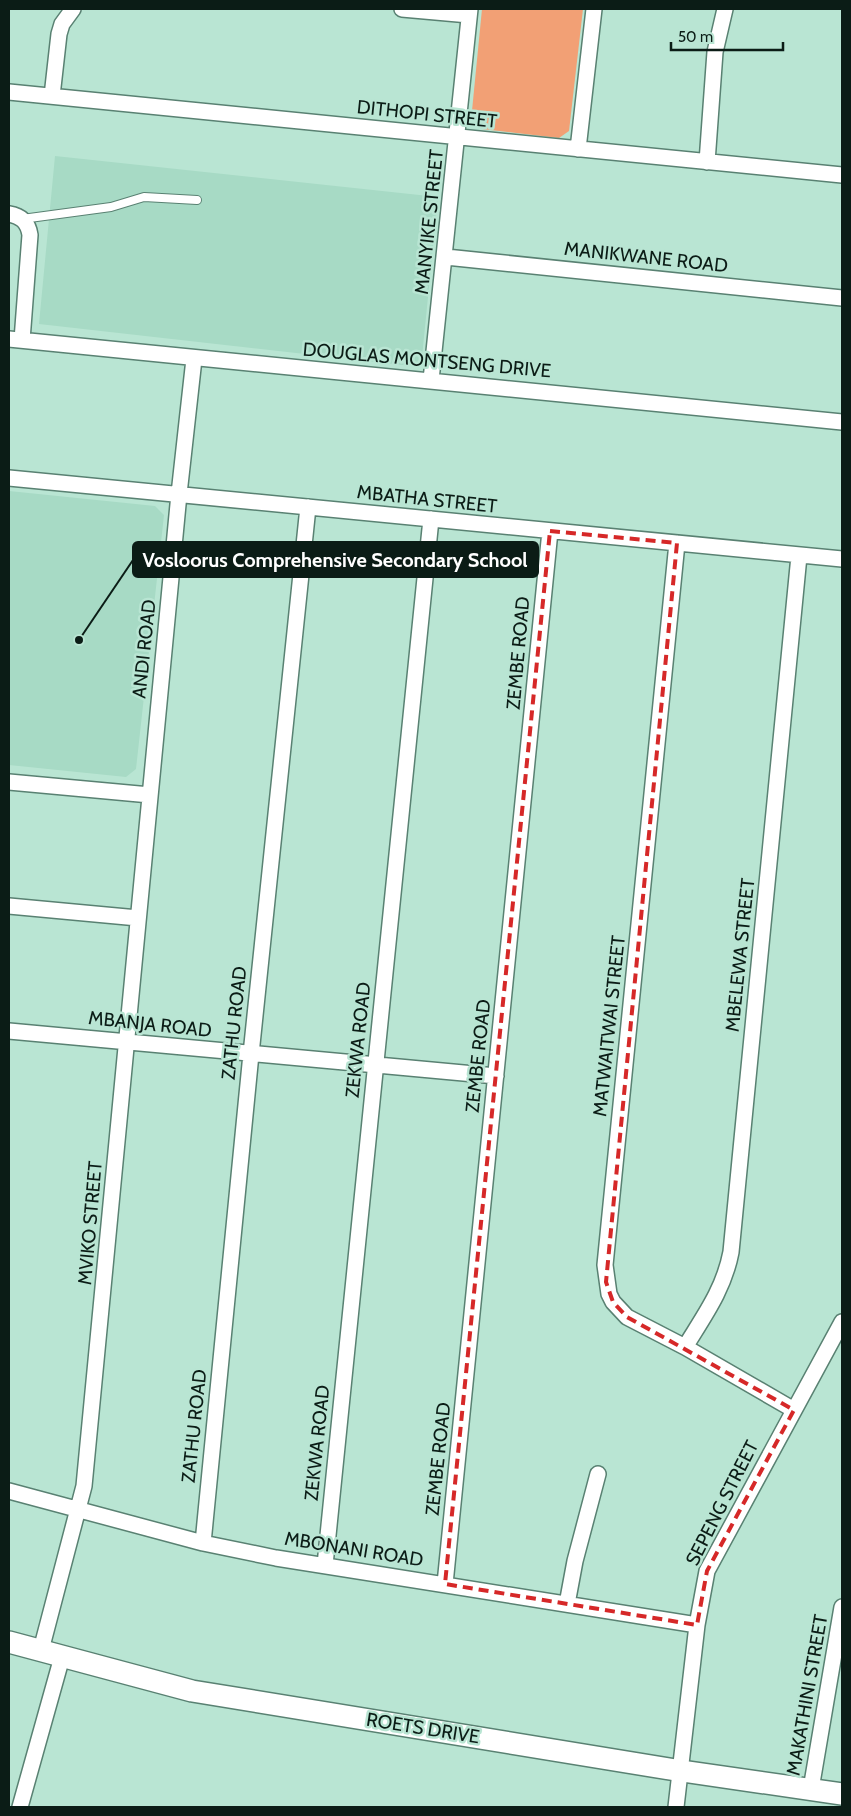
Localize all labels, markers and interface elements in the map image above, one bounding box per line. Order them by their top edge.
scale bar [671,20,784,52]
text: 50 m [678,28,713,46]
street label: DITHOPI STREET [356,95,498,133]
street label: MANYIKE STREET [410,148,448,296]
street label: MANIKWANE ROAD [563,237,729,277]
street label: DOUGLAS MONTSENG DRIVE [302,338,552,382]
street label: MBATHA STREET [356,480,498,518]
callout: Vosloorus Comprehensive Secondary School [133,542,538,577]
text: Vosloorus Comprehensive Secondary School [142,548,528,572]
street label: ZEMBE ROAD [502,595,534,711]
street label: ANDI ROAD [127,598,161,700]
street label: MBELEWA STREET [720,877,760,1033]
street label: MATWAITWAI STREET [588,934,630,1118]
street label: ZATHU ROAD [217,965,251,1081]
street label: ZEKWA ROAD [340,981,376,1099]
street label: ZEMBE ROAD [461,998,495,1114]
street label: MBANJA ROAD [87,1006,213,1042]
street label: MVIKO STREET [73,1160,107,1286]
street label: ZATHU ROAD [177,1368,211,1484]
street label: ZEKWA ROAD [299,1384,335,1502]
street label: ZEMBE ROAD [421,1401,455,1517]
street label: SEPENG STREET [681,1437,763,1569]
street label: MBONANI ROAD [283,1527,425,1571]
street label: MAKATHINI STREET [781,1613,833,1777]
street label: ROETS DRIVE [365,1708,481,1748]

